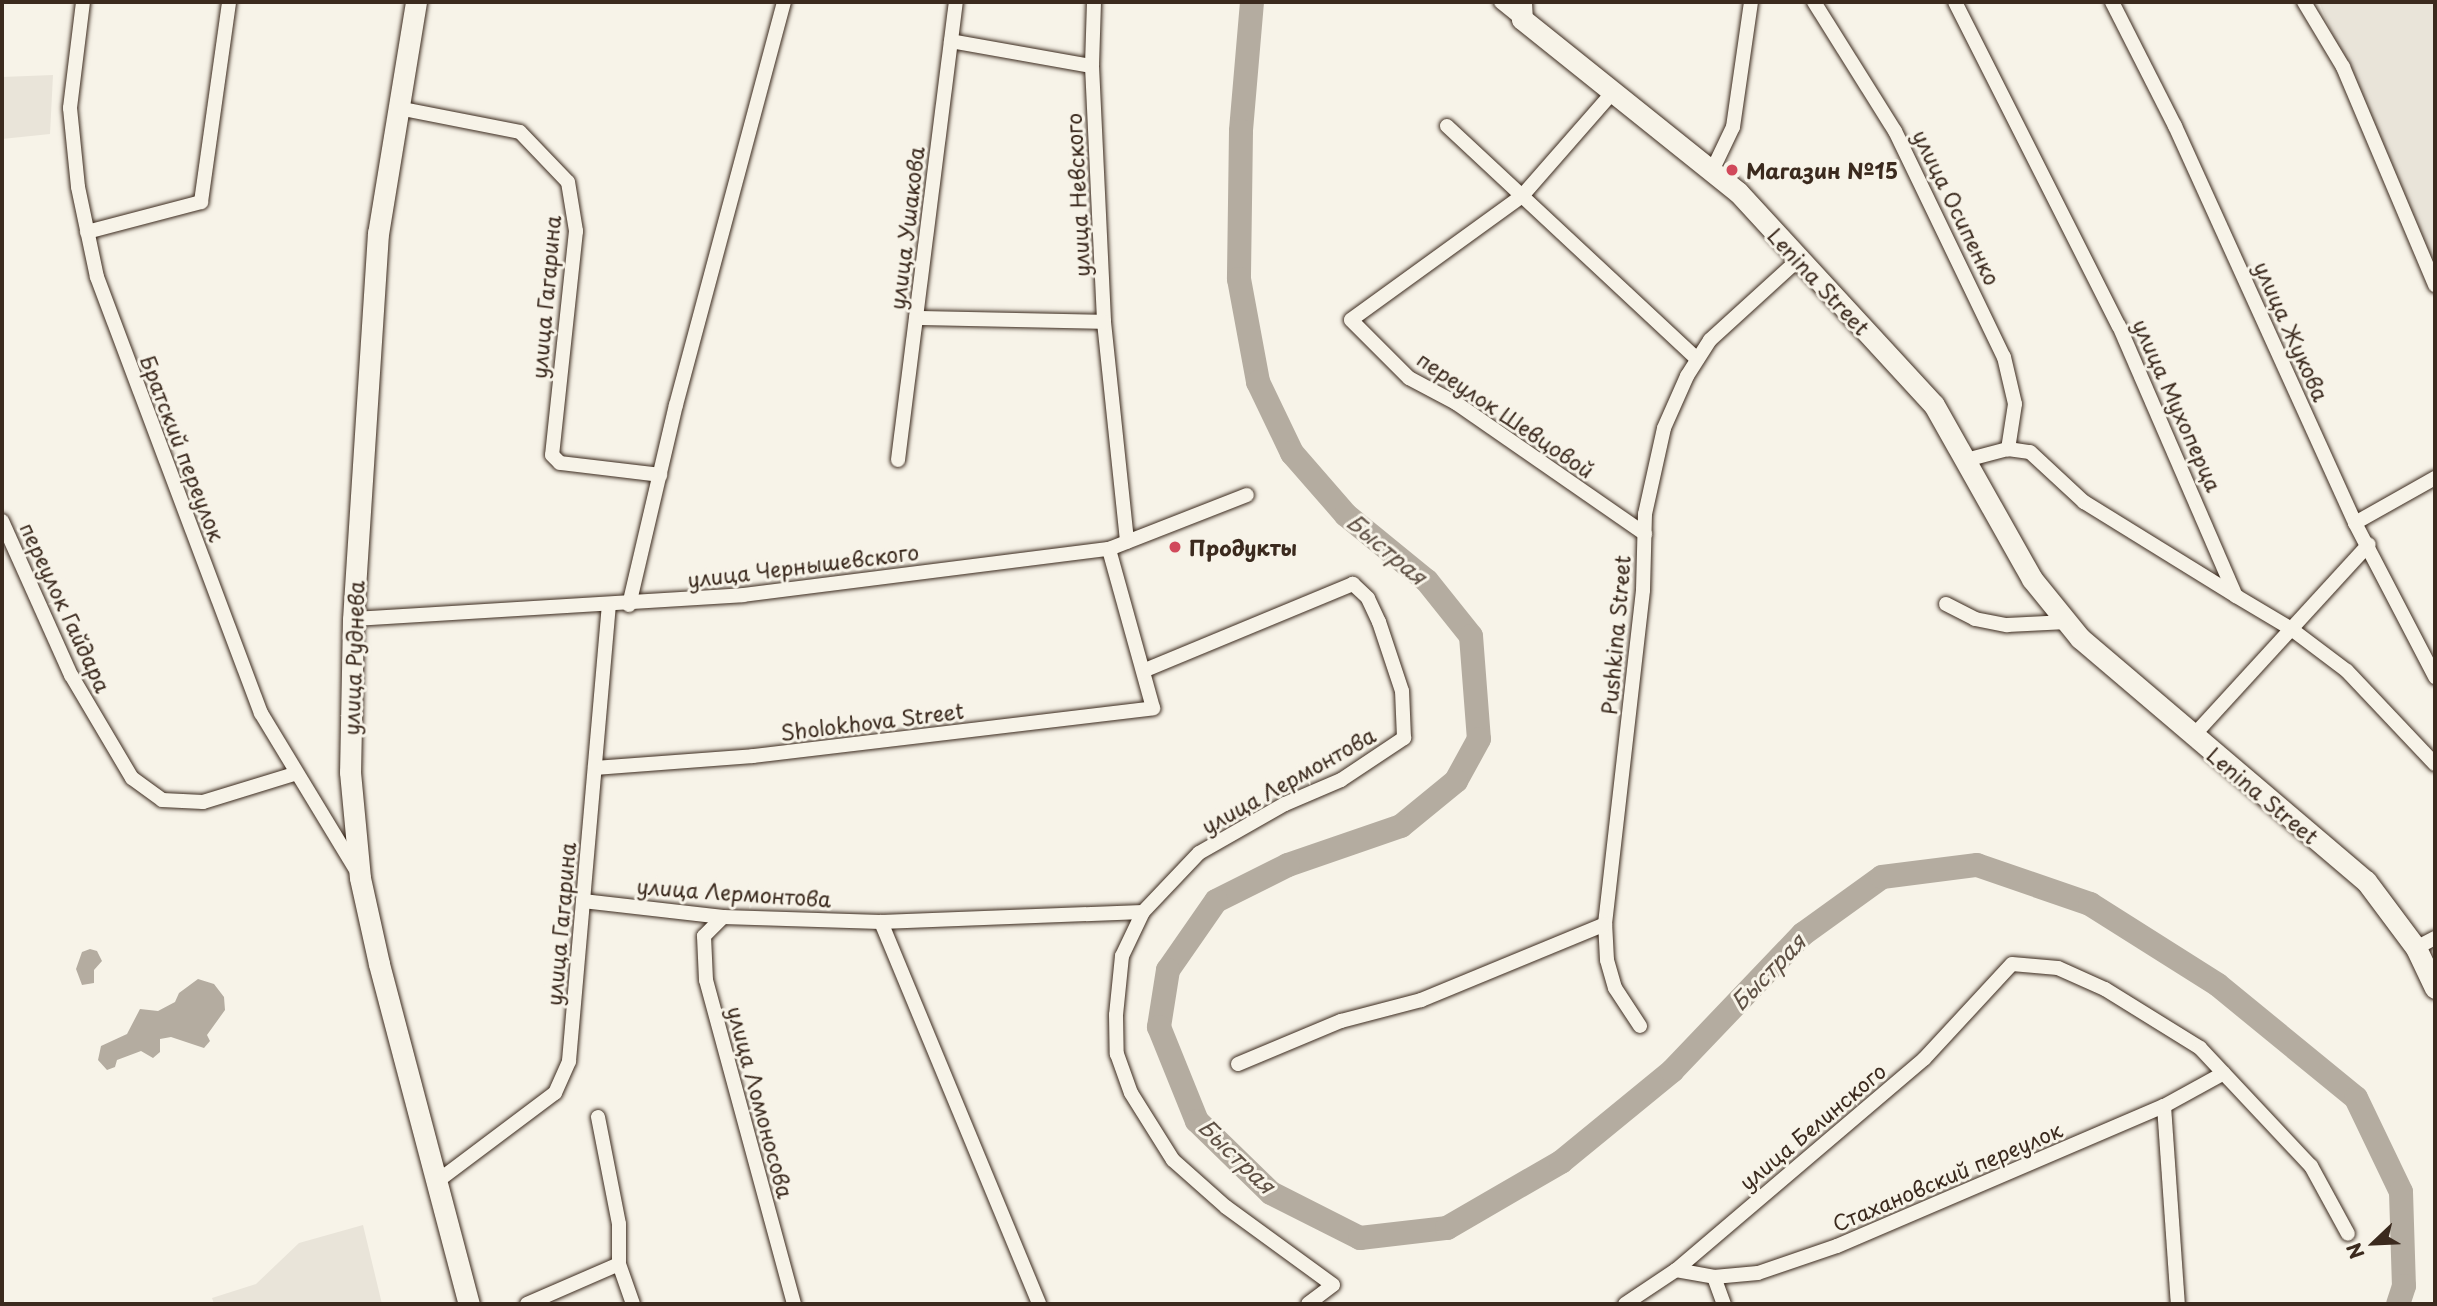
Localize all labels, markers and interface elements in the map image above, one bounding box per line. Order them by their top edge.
street label: улица Невского [1060,112,1094,278]
street label: улица Осипенко [1908,125,2006,289]
street label: улица Ушакова [883,145,929,311]
place label: Магазин №15 [1746,157,1898,183]
marker: Магазин №15 [1724,162,1740,178]
street label: улица Гагарина [525,214,565,380]
street label: Lenina Street [1763,222,1875,340]
street label: улица Жукова [2250,257,2334,405]
street label: улица Мухоперца [2128,314,2228,496]
street label: переулок Шевцовой [1412,345,1600,483]
street label: Братский переулок [136,351,230,545]
water label: Быстрая [1342,508,1432,590]
street label: переулок Гайдара [15,518,117,696]
place label: Продукты [1189,534,1297,560]
street label: улица Чернышевского [685,538,921,592]
marker: Продукты [1167,539,1183,555]
street label: Pushkina Street [1595,553,1635,717]
street label: улица Руднева [338,580,368,736]
street label: Sholokhova Street [778,697,966,745]
street label: улица Лермонтова [1196,721,1380,839]
street label: Lenina Street [2203,741,2323,849]
street label: улица Гагарина [540,841,580,1007]
street label: улица Лермонтова [635,873,833,911]
water label: Быстрая [1725,928,1811,1016]
street label: улица Ломоносова [723,1003,799,1201]
street label: улица Белинского [1733,1057,1891,1195]
water label: Быстрая [1193,1113,1281,1199]
street label: Стахановский переулок [1828,1116,2066,1236]
north arrow [2339,1208,2409,1278]
text: N [2339,1239,2370,1264]

